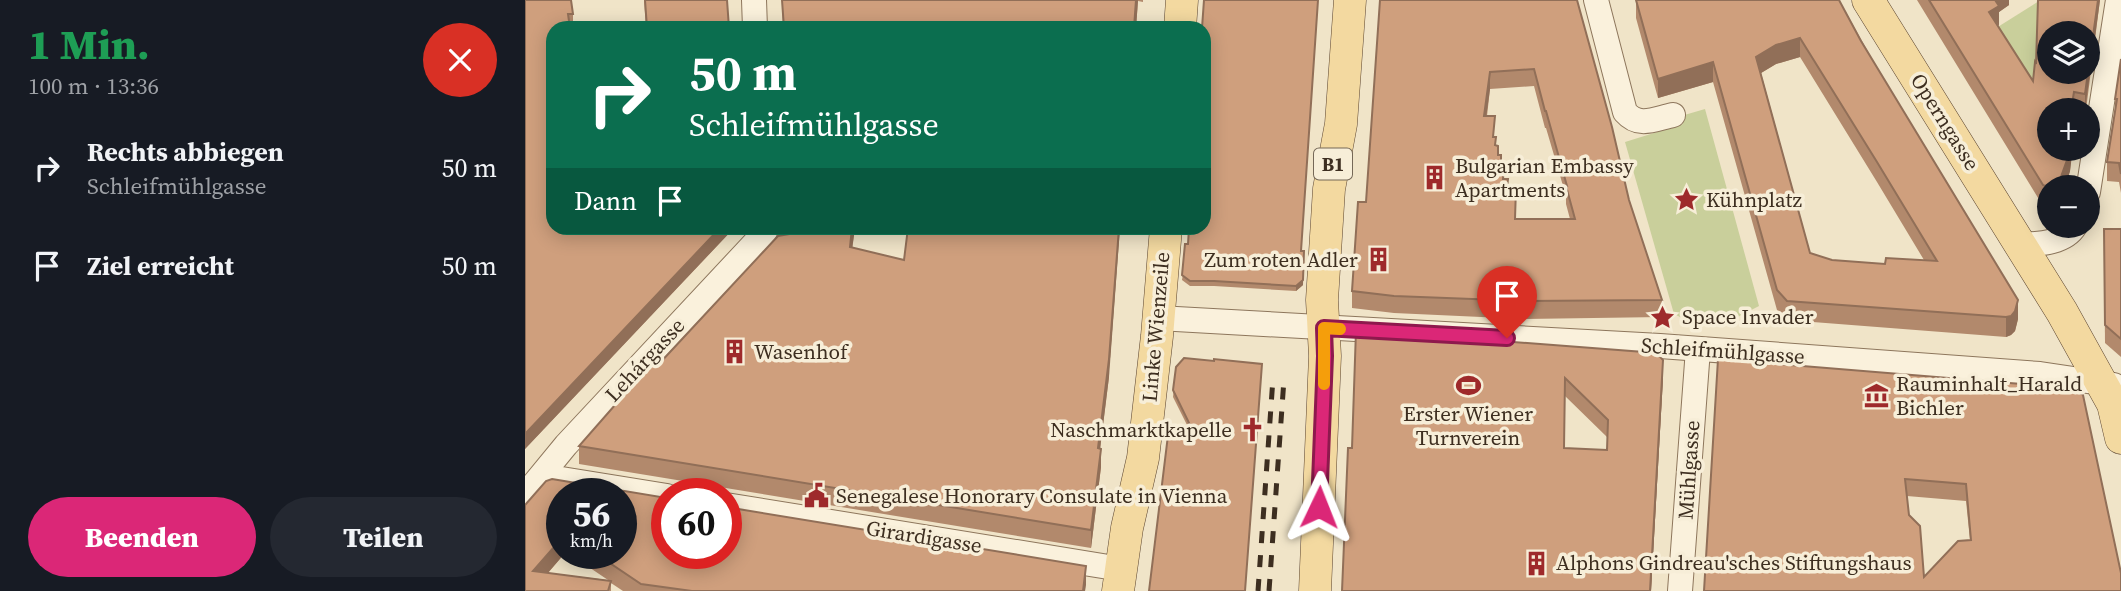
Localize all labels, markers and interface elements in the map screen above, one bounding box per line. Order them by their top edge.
text: 1 Min. [28,15,150,73]
map controls [2037,21,2100,238]
button: layers [2037,21,2100,84]
button: close [423,23,497,97]
text: 50 m [689,39,797,106]
icon: right [574,49,665,140]
street label: Operngasse [1904,68,1987,176]
text: 100 m · 13:36 [28,70,159,102]
button: + [2037,98,2100,161]
text: Schleifmühlgasse [689,103,939,147]
text: Rechts abbiegen [87,134,284,170]
road number: B1 [1314,148,1352,180]
icon: right [28,149,66,187]
text: 50 m [442,150,497,186]
place label: Bulgarian Embassy Apartments [1455,151,1634,204]
building icon: Bulgarian Embassy Apartments [1421,164,1449,192]
text: Schleifmühlgasse [87,170,266,202]
button: − [2037,175,2100,238]
icon: arrive [651,182,689,220]
text: Dann [574,183,637,219]
place label: Kühnplatz [1706,185,1802,214]
place icon: Kühnplatz [1672,186,1700,214]
place label: Zum roten Adler [1204,245,1358,274]
building icon: Zum roten Adler [1364,246,1392,274]
icon: arrive [28,247,66,285]
text: Ziel erreicht [87,248,234,284]
text: 50 m [442,248,497,284]
street label: Linke Wienzeile [1134,251,1177,403]
pin [1477,266,1537,338]
icon: arrive [1488,277,1526,315]
place label: Space Invader [1682,302,1814,331]
place icon: Space Invader [1648,303,1676,331]
street label: Lehárgasse [598,311,691,408]
street label: Schleifmühlgasse [1640,330,1806,371]
place label: Wasenhof [754,337,849,366]
building icon: Wasenhof [720,338,748,366]
place label: Rauminhalt_Harald Bichler [1896,369,2082,422]
sports icon: Erster Wiener Turnverein [1454,371,1482,399]
museum icon: Rauminhalt_Harald Bichler [1862,382,1890,410]
place label: Erster Wiener Turnverein [1403,399,1533,452]
place label: Naschmarktkapelle [1050,415,1232,444]
church icon: Naschmarktkapelle [1238,416,1266,444]
street label: Mühlgasse [1671,419,1706,521]
position arrow [1282,470,1356,544]
speed limit sign: 60 [651,478,742,569]
place label: Senegalese Honorary Consulate in Vienna [836,481,1228,510]
public building icon: Senegalese Honorary Consulate in Vienna [802,482,830,510]
text: 56 [573,490,610,538]
button: Beenden [28,497,256,577]
button: Teilen [270,497,497,577]
street label: Girardigasse [864,513,984,560]
text: km/h [570,528,613,553]
place label: Alphons Gindreau'sches Stiftungshaus [1556,548,1912,577]
building icon: Alphons Gindreau'sches Stiftungshaus [1522,549,1550,577]

